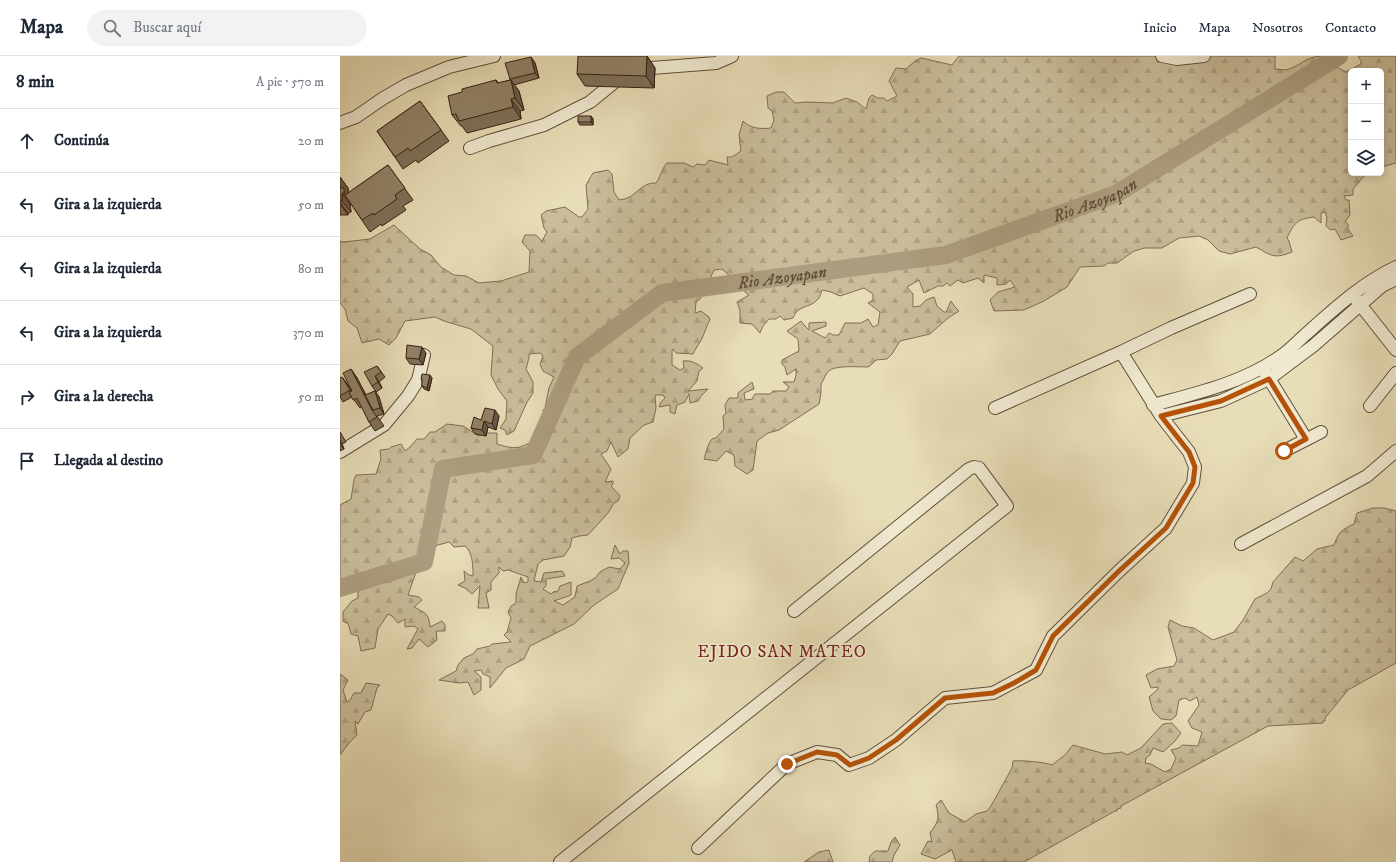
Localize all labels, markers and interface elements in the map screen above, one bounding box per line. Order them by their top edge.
search box [87,10,367,46]
text: Mapa [20,16,63,39]
icon: search [101,17,123,39]
text: Buscar aquí [133,18,201,37]
text: Inicio [1143,19,1176,37]
text: Mapa [1198,19,1230,37]
text: Nosotros [1252,19,1303,37]
text: Contacto [1325,19,1376,37]
map controls [1348,68,1384,176]
button: + [1348,68,1384,104]
text: 8 min [16,71,54,93]
text: A pie · 570 m [256,74,324,90]
button: − [1348,104,1384,140]
icon: ahead [16,130,38,152]
text: Continúa [54,131,109,150]
text: 20 m [298,133,324,149]
button: layers [1348,140,1384,176]
water label: Rio Azoyapan [1049,173,1142,228]
icon: left [16,194,38,216]
text: Gira a la izquierda [54,195,162,214]
text: 50 m [298,197,324,213]
icon: left [16,258,38,280]
text: Gira a la izquierda [54,259,162,278]
text: 80 m [298,261,324,277]
water label: Rio Azoyapan [735,261,829,295]
icon: left [16,322,38,344]
text: Gira a la izquierda [54,323,162,342]
text: 370 m [293,325,324,341]
icon: right [16,386,38,408]
text: Gira a la derecha [54,387,153,406]
text: 50 m [298,389,324,405]
route start [1275,442,1293,460]
icon: arrive [16,450,38,472]
text: Llegada al destino [54,451,163,470]
district label: EJIDO SAN MATEO [697,641,867,663]
route end [778,755,796,773]

